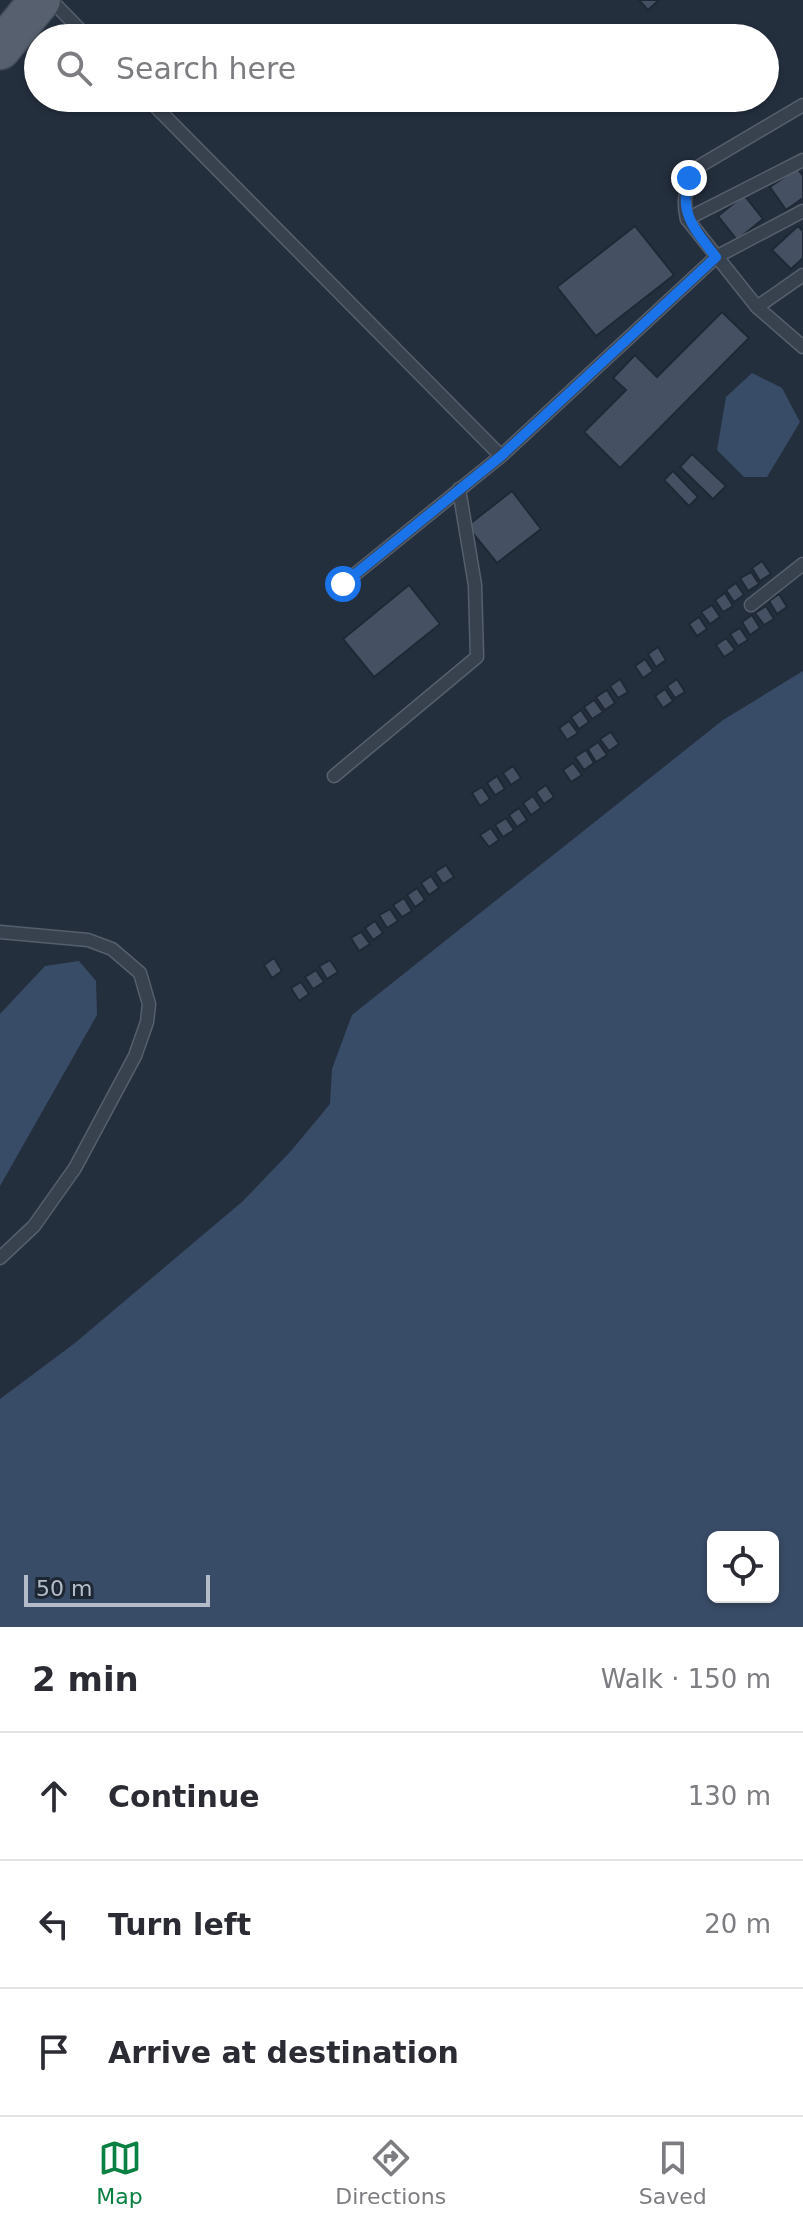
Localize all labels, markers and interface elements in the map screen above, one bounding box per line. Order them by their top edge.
search box [24,24,779,112]
icon: search [52,46,96,90]
text: Search here [116,51,296,86]
route end [671,160,707,196]
route start [325,566,361,602]
map controls [707,1531,779,1603]
button: locate [707,1531,779,1603]
scale bar [24,1571,210,1607]
text: 50 m [36,1576,92,1601]
text: 2 min [32,1659,139,1699]
text: Walk · 150 m [601,1664,771,1694]
icon: ahead [32,1774,76,1818]
text: Continue [108,1779,260,1814]
text: 130 m [688,1781,771,1811]
icon: left [32,1902,76,1946]
text: Turn left [108,1907,251,1942]
text: 20 m [704,1909,771,1939]
icon: arrive [32,2030,76,2074]
text: Arrive at destination [108,2035,459,2070]
tab: Map [96,2136,143,2209]
tab: Directions [335,2136,446,2209]
tab: Saved [639,2136,707,2209]

